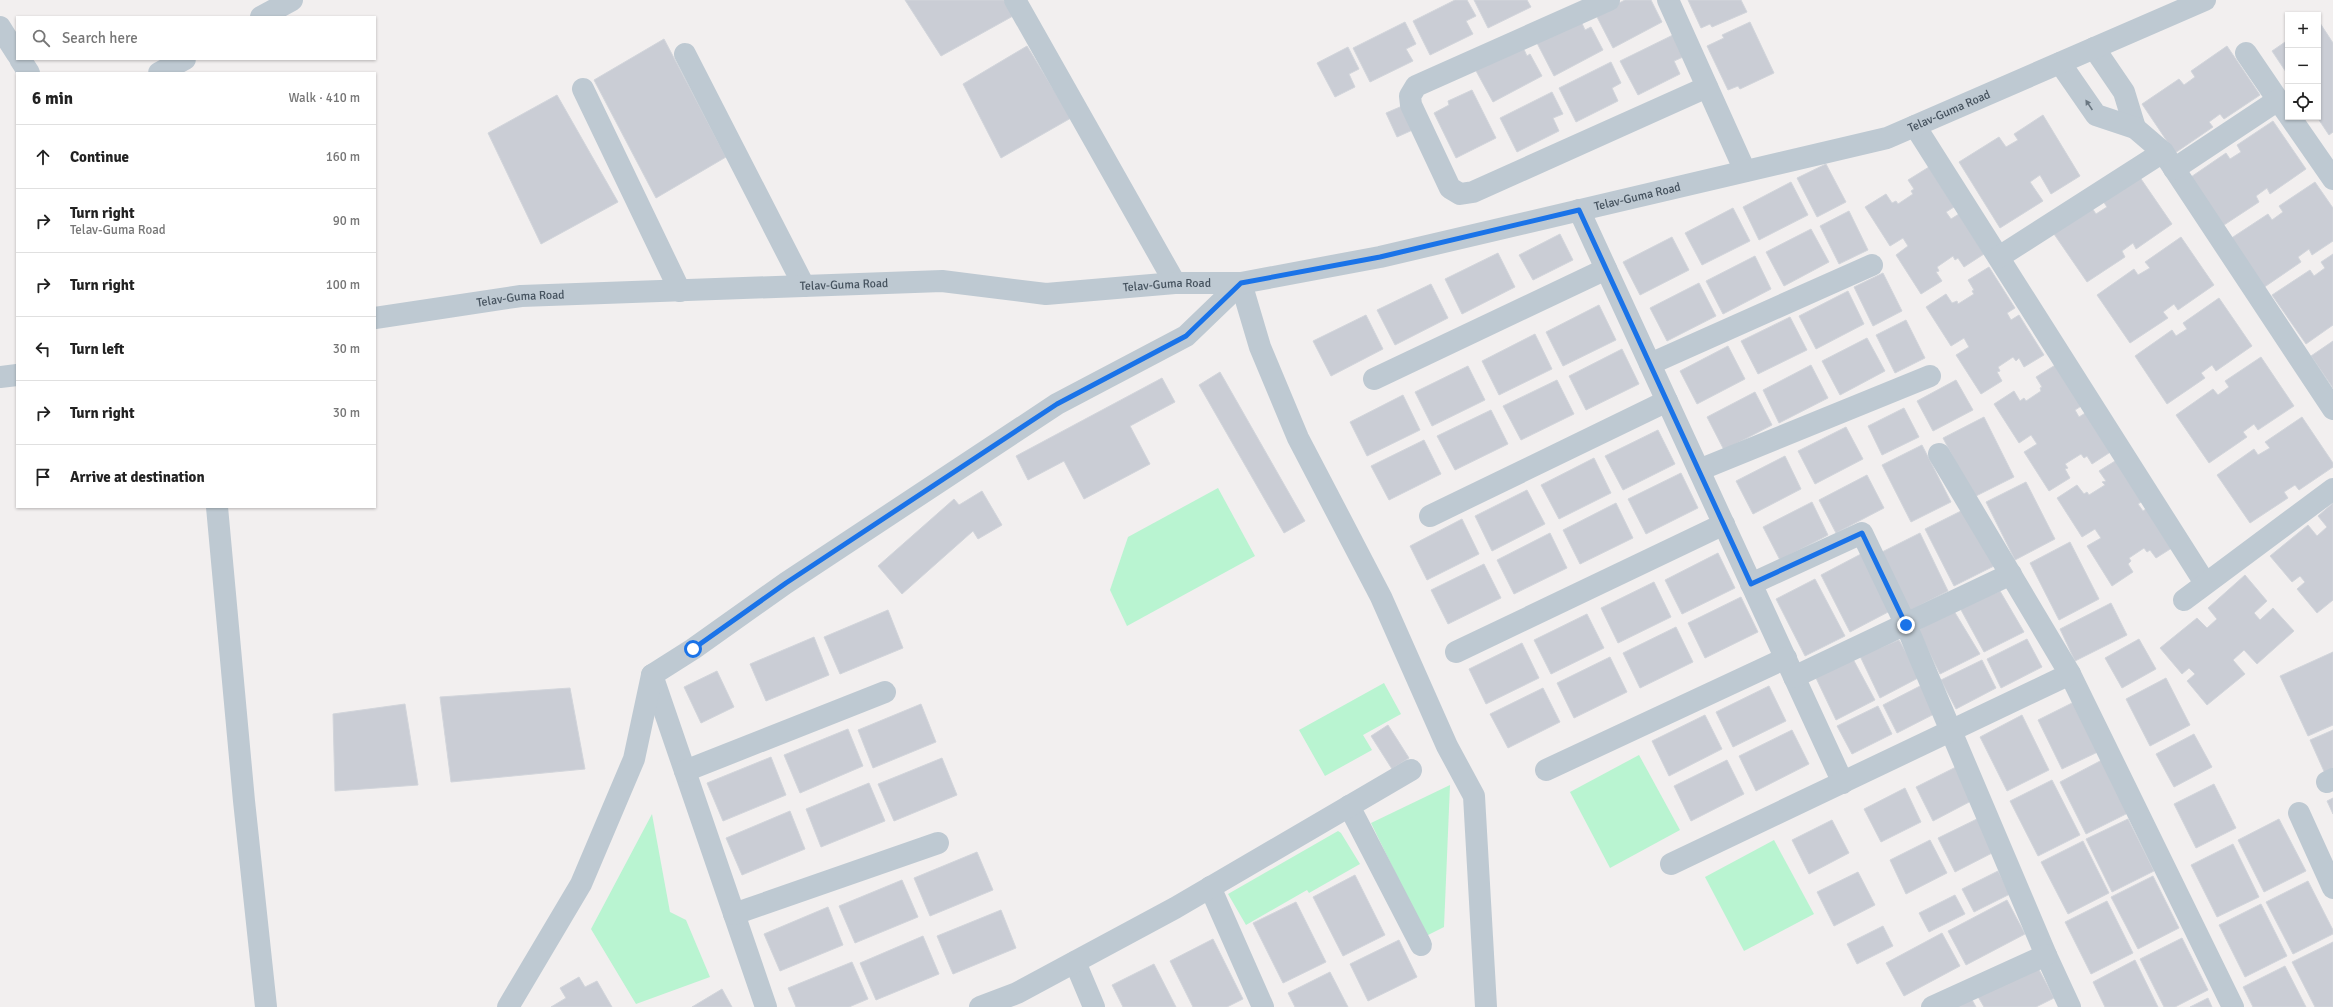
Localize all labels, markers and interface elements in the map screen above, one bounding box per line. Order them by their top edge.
map controls [2285,12,2321,120]
button: + [2285,12,2321,48]
search box [16,16,376,60]
icon: search [30,27,52,49]
text: Search here [62,29,138,47]
button: − [2285,48,2321,84]
button: locate [2285,84,2321,120]
street label: Telav-Guma Road [1906,87,1993,136]
text: 6 min [32,88,73,109]
text: Walk · 410 m [289,90,360,106]
one-way arrow [2085,100,2093,110]
icon: ahead [32,146,54,168]
text: Continue [70,148,129,166]
text: 160 m [326,149,360,165]
street label: Telav-Guma Road [1593,180,1682,214]
text: Turn right [70,204,135,222]
icon: right [32,210,54,232]
text: 90 m [333,213,360,229]
text: Telav-Guma Road [70,222,166,238]
icon: right [32,274,54,296]
text: Turn right [70,276,135,294]
street label: Telav-Guma Road [800,276,889,294]
street label: Telav-Guma Road [1122,276,1211,295]
text: 100 m [326,277,360,293]
street label: Telav-Guma Road [476,287,565,311]
icon: left [32,338,54,360]
text: Turn left [70,340,124,358]
text: 30 m [333,341,360,357]
icon: right [32,402,54,424]
text: Turn right [70,404,135,422]
text: 30 m [333,405,360,421]
icon: arrive [32,466,54,488]
text: Arrive at destination [70,468,205,486]
route end [1897,616,1915,634]
route start [684,640,702,658]

